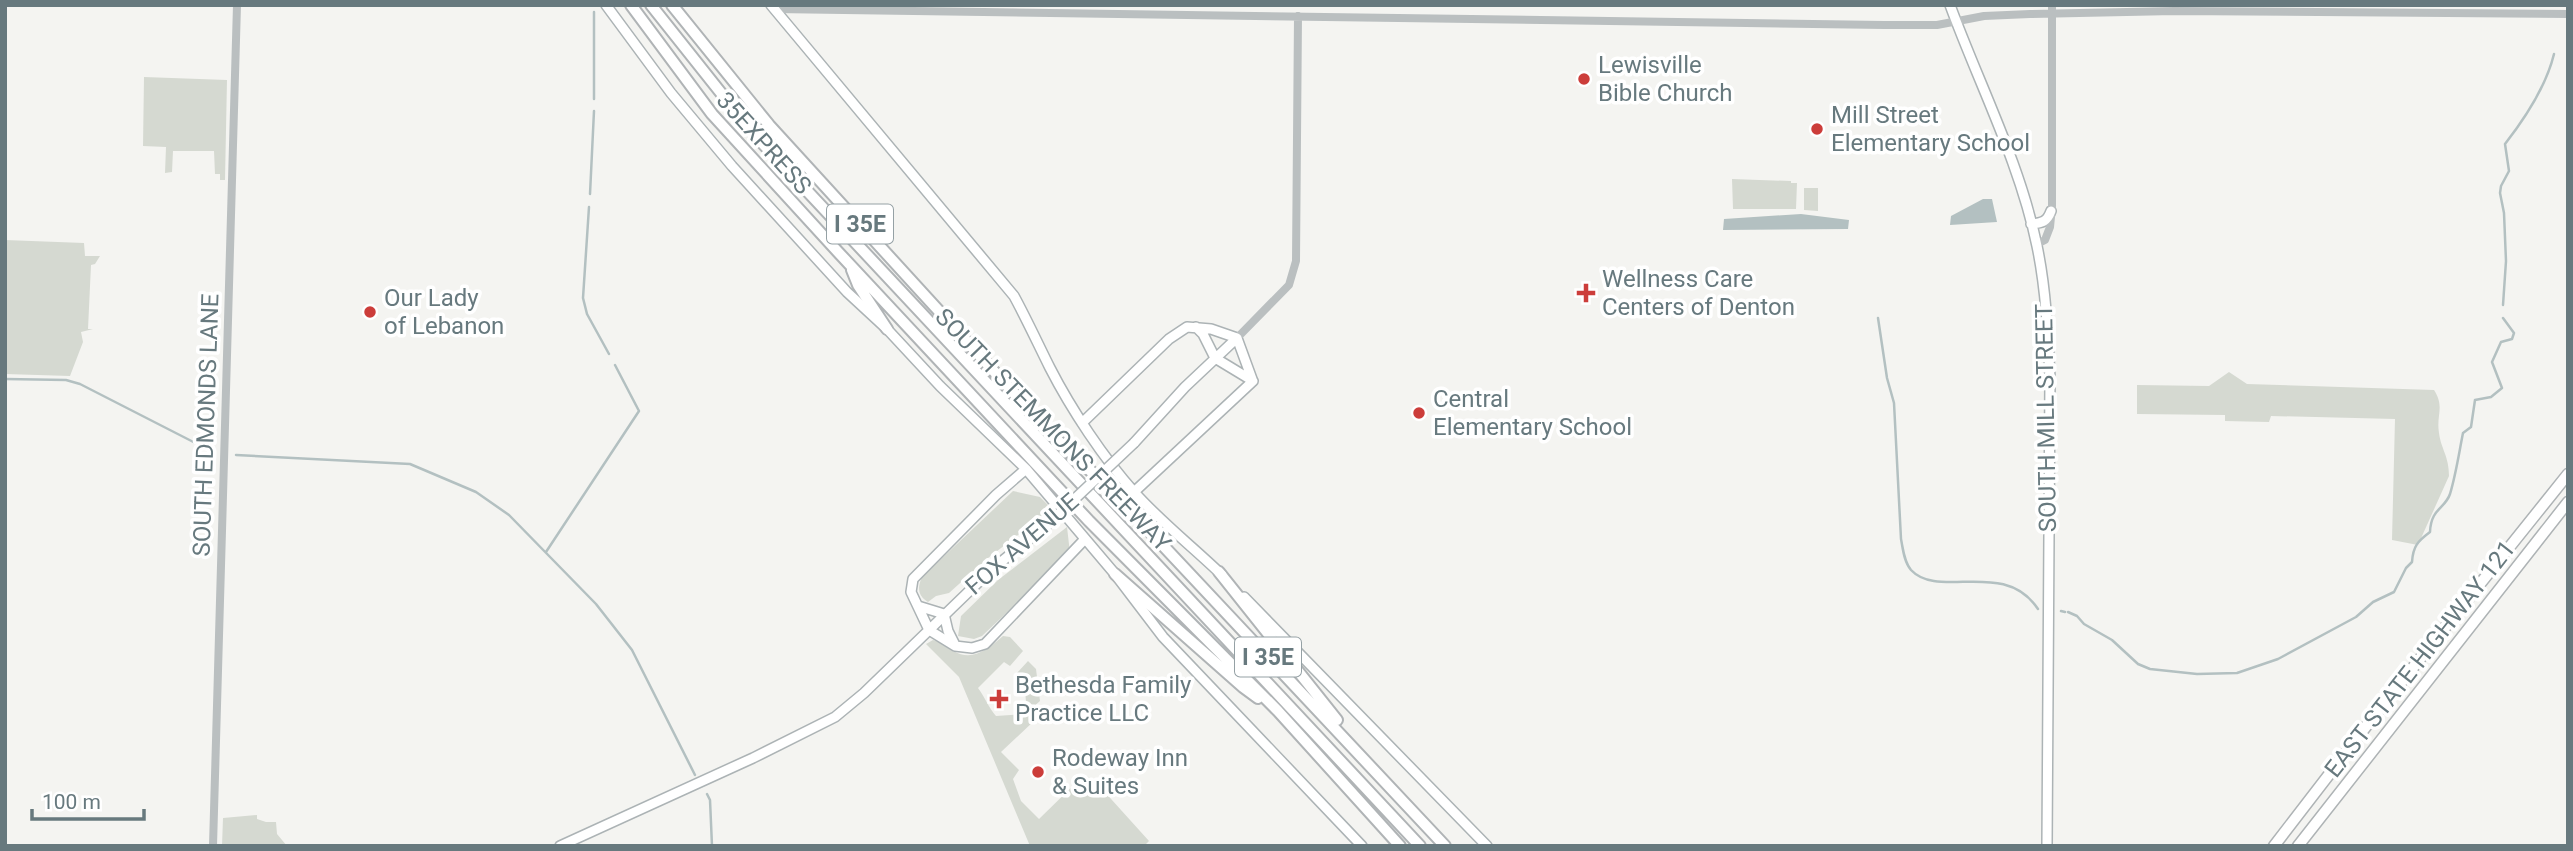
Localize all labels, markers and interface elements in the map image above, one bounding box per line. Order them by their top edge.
place label: Lewisville Bible Church [1598,51,1733,107]
marker: Lewisville Bible Church [1576,71,1592,87]
street label: 35EXPRESS [711,86,817,200]
place label: Mill Street Elementary School [1831,101,2030,157]
marker: Mill Street Elementary School [1809,121,1825,137]
road number: I 35E [827,204,893,244]
place label: Wellness Care Centers of Denton [1602,265,1795,321]
marker: Wellness Care Centers of Denton [1576,283,1596,303]
place label: Our Lady of Lebanon [384,284,504,340]
street label: SOUTH EDMONDS LANE [187,293,225,557]
street label: SOUTH STEMMONS FREEWAY [929,303,1177,558]
marker: Our Lady of Lebanon [362,304,378,320]
street label: SOUTH MILL STREET [2030,304,2062,532]
place label: Central Elementary School [1433,385,1632,441]
marker: Central Elementary School [1411,405,1427,421]
street label: FOX AVENUE [960,487,1084,601]
street label: EAST STATE HIGHWAY 121 [2319,535,2521,783]
road number: I 35E [1235,638,1301,677]
place label: Bethesda Family Practice LLC [1015,671,1192,727]
marker: Bethesda Family Practice LLC [989,689,1009,709]
place label: Rodeway Inn & Suites [1052,744,1188,800]
marker: Rodeway Inn & Suites [1030,764,1046,780]
scale bar [32,778,144,822]
text: 100 m [42,790,101,814]

